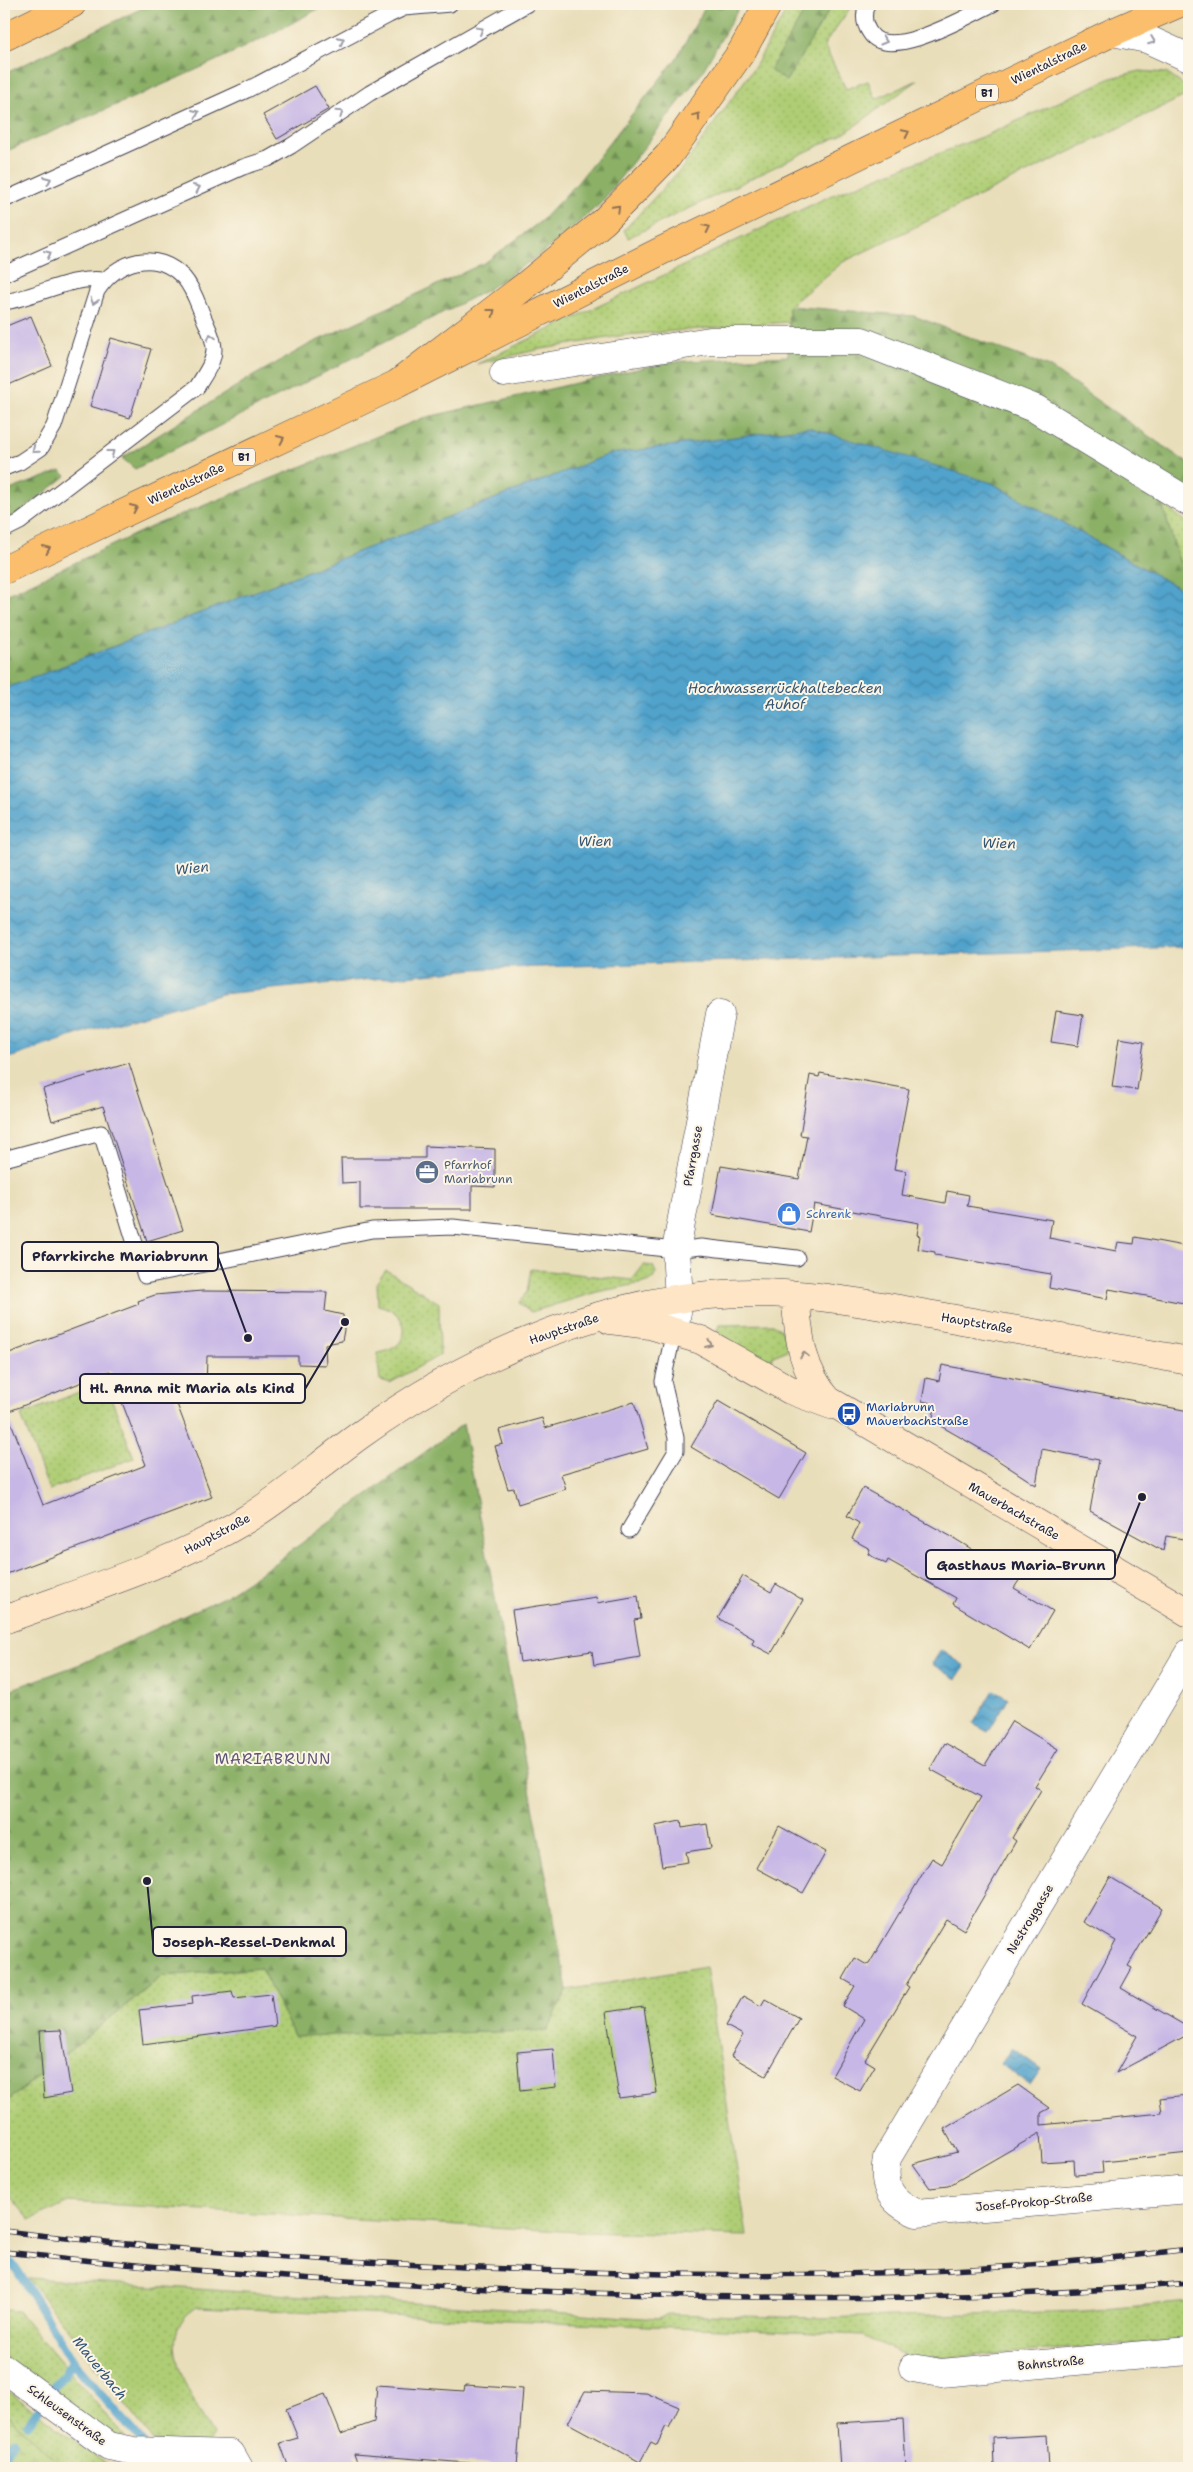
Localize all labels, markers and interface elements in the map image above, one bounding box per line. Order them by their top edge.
one-way arrow [475,27,484,37]
one-way arrow [1147,35,1156,45]
one-way arrow [336,36,345,46]
one-way arrow [880,36,888,46]
street label: Wientalstraße [1008,38,1090,88]
road number: B1 [976,85,998,102]
one-way arrow [191,108,200,119]
one-way arrow [334,110,344,119]
one-way arrow [691,113,700,122]
one-way arrow [901,128,910,139]
one-way arrow [43,175,52,186]
one-way arrow [192,183,201,194]
one-way arrow [611,205,620,214]
one-way arrow [702,224,711,235]
one-way arrow [43,249,52,260]
street label: Wientalstraße [551,260,632,312]
one-way arrow [90,296,100,305]
one-way arrow [486,309,496,318]
one-way arrow [206,334,216,342]
one-way arrow [276,435,285,445]
one-way arrow [32,445,41,454]
road number: B1 [233,448,255,466]
one-way arrow [105,450,115,459]
street label: Wientalstraße [145,459,227,509]
one-way arrow [129,504,138,515]
one-way arrow [42,545,51,556]
water label: Hochwasserrückhaltebecken Auhof [688,679,882,713]
water label: Wien [578,832,612,850]
water label: Wien [982,834,1016,852]
water label: Wien [174,857,210,879]
street label: Pfarrgasse [680,1124,706,1188]
place label: Pfarrhof Mariabrunn [444,1157,513,1187]
office icon: Pfarrhof Mariabrunn [414,1159,440,1185]
shop icon: Schrenk [776,1201,802,1227]
place label: Schrenk [806,1206,852,1222]
callout: Pfarrkirche Mariabrunn [22,1242,218,1271]
text: Pfarrkirche Mariabrunn [32,1247,208,1265]
street label: Hauptstraße [940,1309,1014,1337]
street label: Hauptstraße [527,1310,601,1348]
one-way arrow [704,1338,713,1349]
one-way arrow [799,1351,810,1359]
callout: Hl. Anna mit Maria als Kind [80,1374,305,1403]
text: Hl. Anna mit Maria als Kind [89,1379,295,1397]
place label: Mariabrunn Mauerbachstraße [866,1399,969,1429]
bus stop icon: Mariabrunn Mauerbachstraße [836,1401,862,1427]
street label: Mauerbachstraße [965,1478,1063,1544]
street label: Hauptstraße [181,1510,253,1558]
callout: Gasthaus Maria-Brunn [926,1550,1115,1579]
text: Gasthaus Maria-Brunn [937,1556,1105,1574]
district label: MARIABRUNN [215,1749,331,1769]
street label: Nestroygasse [1003,1881,1057,1957]
callout: Joseph-Ressel-Denkmal [153,1927,346,1956]
text: Joseph-Ressel-Denkmal [163,1933,336,1951]
street label: Josef-Prokop-Straße [975,2189,1094,2215]
water label: Mauerbach [69,2332,131,2404]
street label: Bahnstraße [1017,2352,1085,2374]
street label: Schleusenstraße [24,2381,110,2449]

